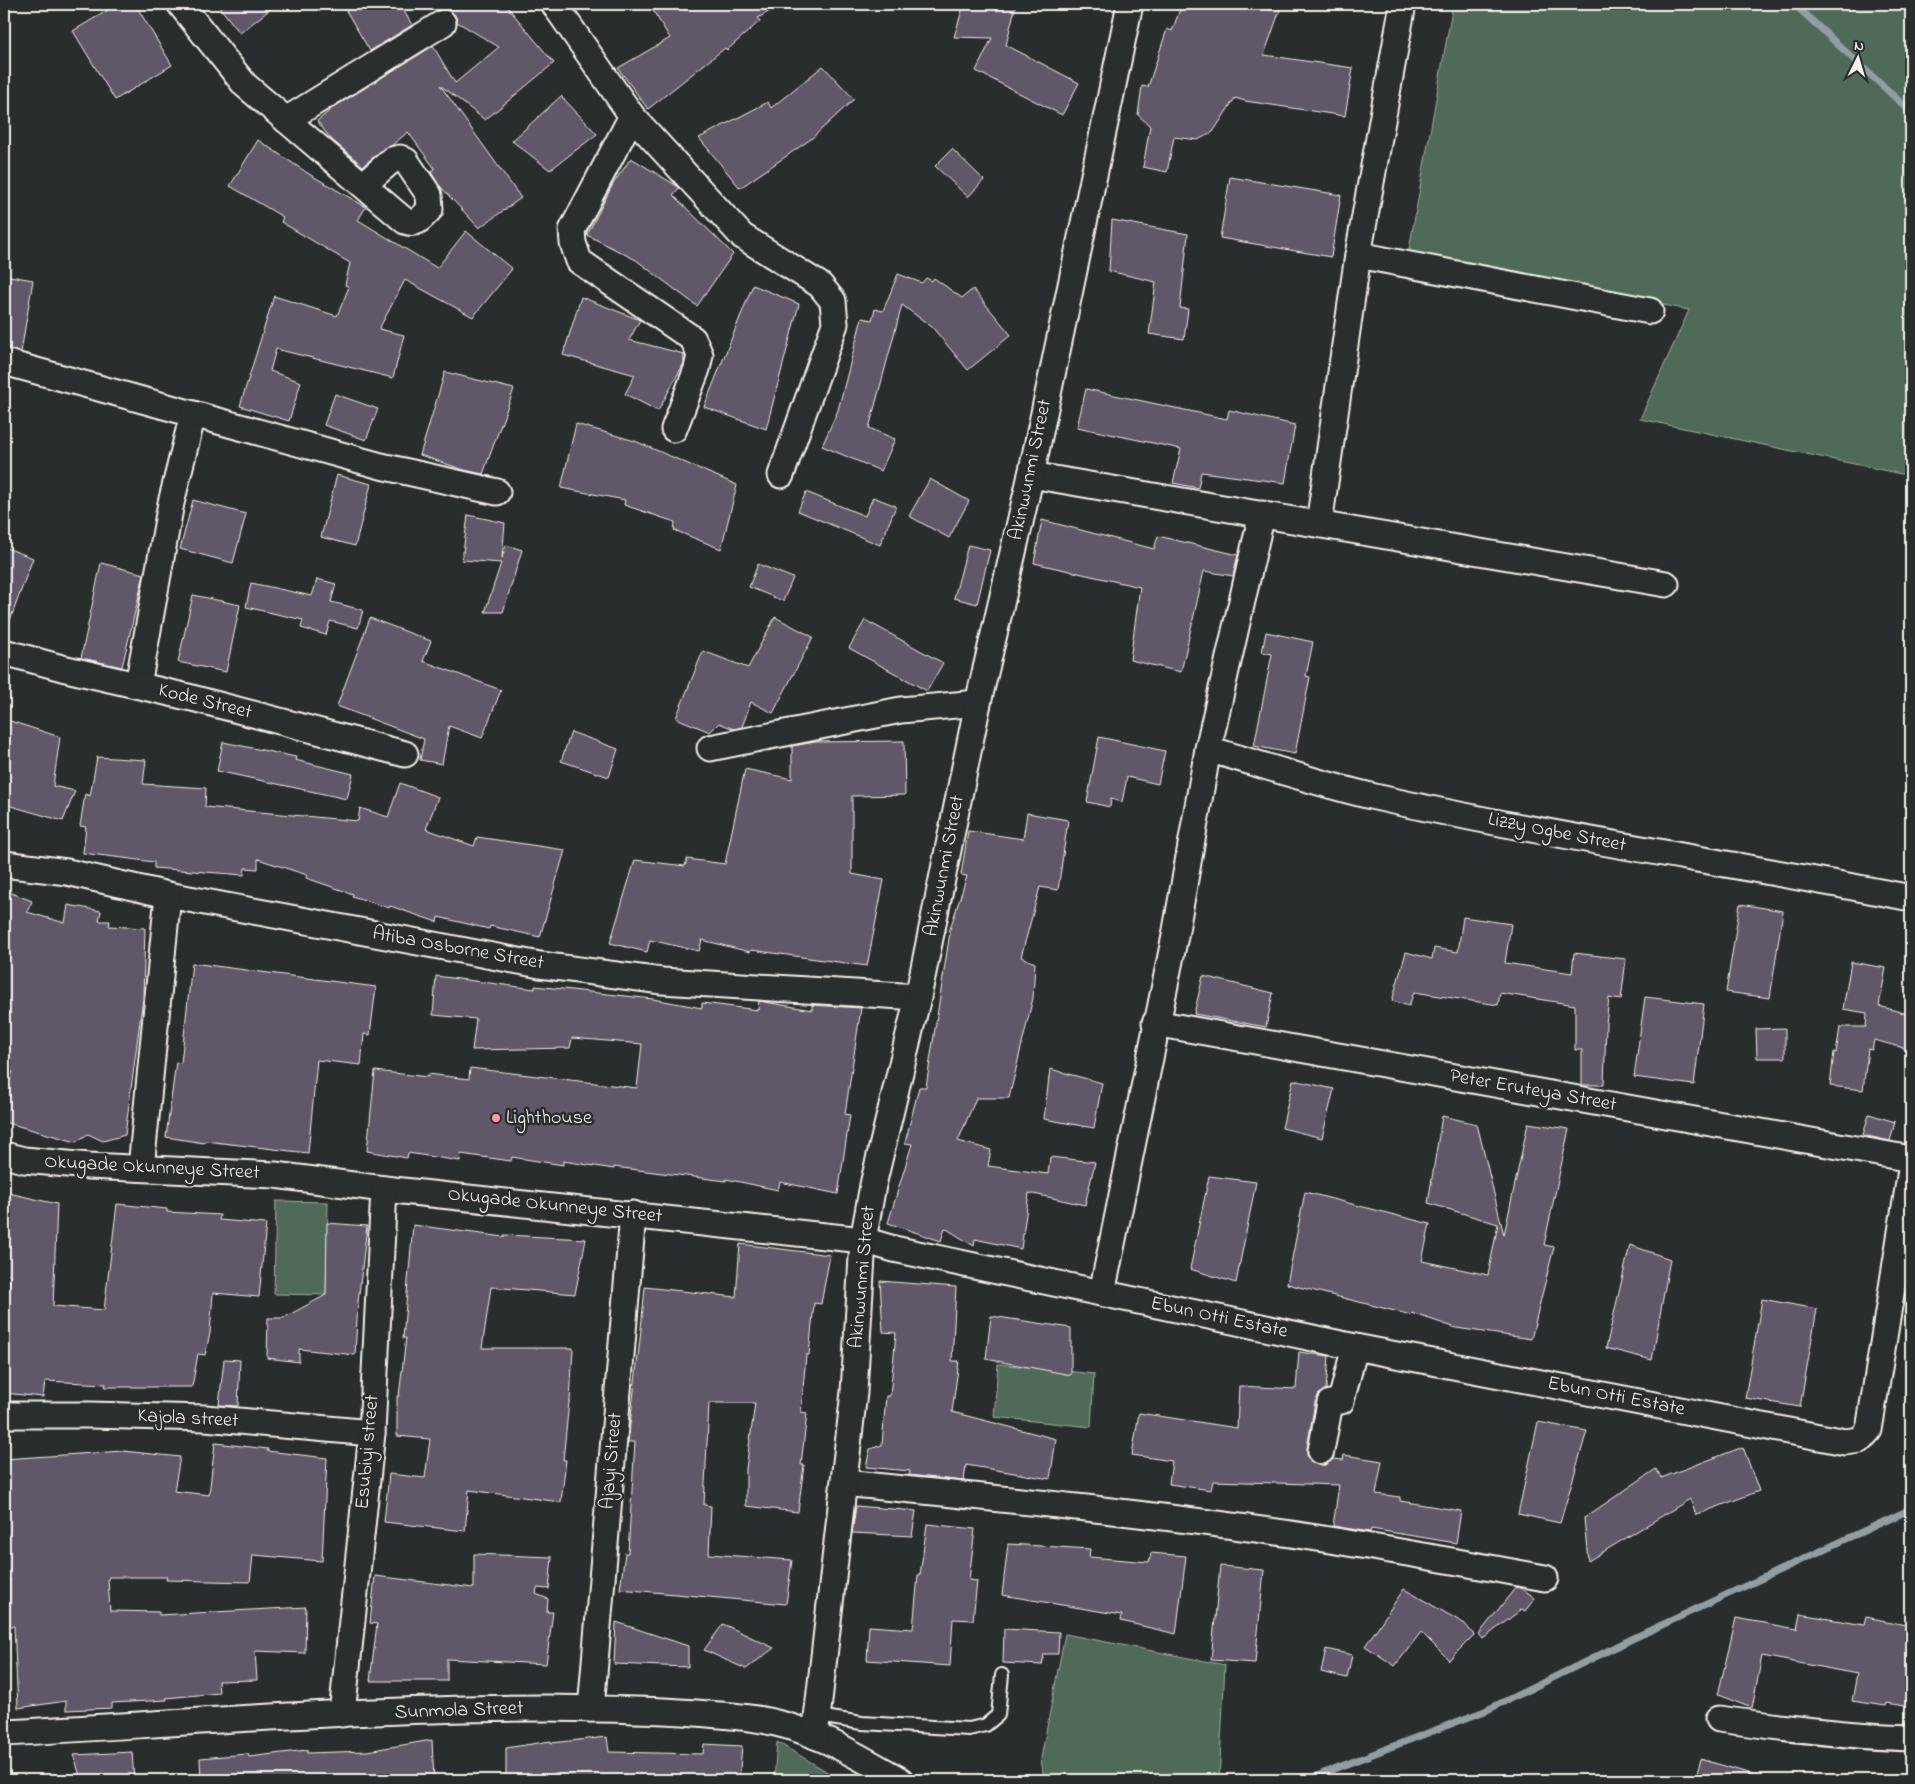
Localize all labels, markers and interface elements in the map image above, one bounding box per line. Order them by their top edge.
north arrow [1832,32,1882,82]
text: N [1853,36,1865,57]
street label: Akinwunmi Street [1002,397,1060,543]
street label: Kode Street [155,676,255,728]
street label: Akinwunmi Street [917,793,973,939]
street label: Lizzy Ogbe Street [1485,805,1629,862]
street label: Atiba Osborne Street [370,920,546,978]
street label: Peter Eruteya Street [1447,1062,1619,1120]
place label: Lighthouse [506,1104,592,1134]
marker: Lighthouse [490,1112,502,1124]
street label: Okugade Okunneye Street [43,1148,261,1189]
street label: Okugade Okunneye Street [446,1180,664,1233]
street label: Akinwunmi Street [842,1204,884,1350]
street label: Ebun Otti Estate [1148,1289,1290,1347]
street label: Ebun Otti Estate [1545,1369,1687,1425]
street label: Esubiyi street [349,1393,387,1511]
street label: Kajola street [137,1402,240,1436]
street label: Ajayi Street [593,1411,631,1511]
street label: Sunmola Street [394,1694,524,1728]

